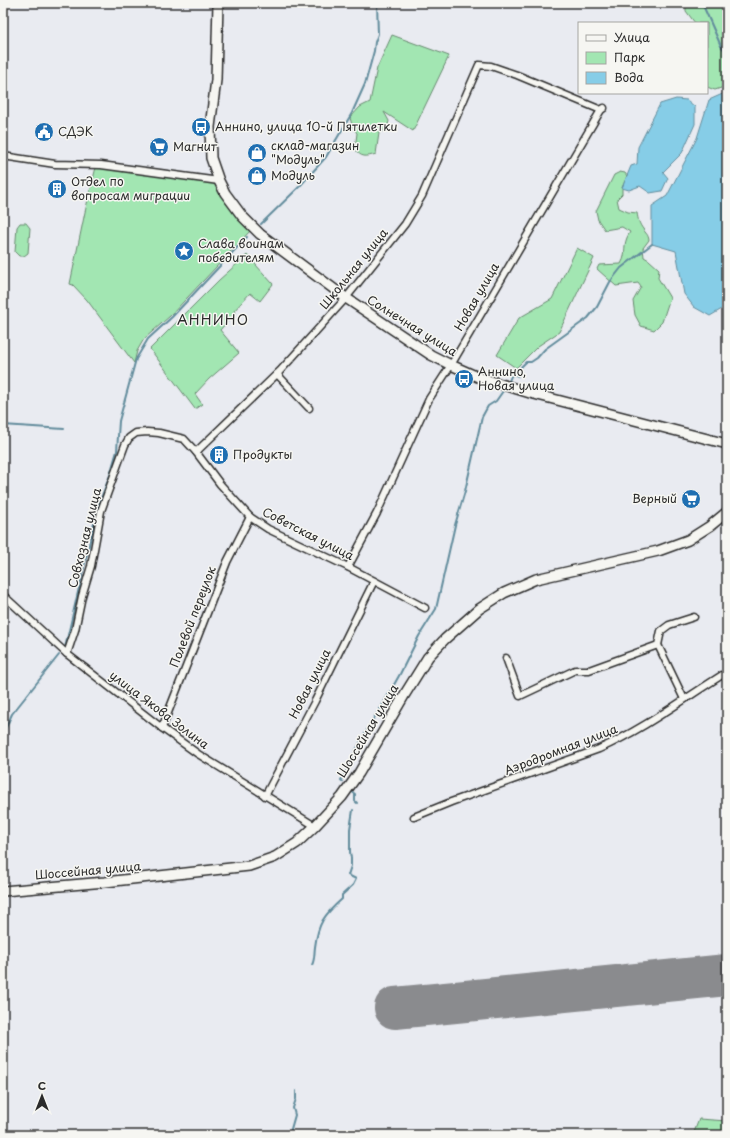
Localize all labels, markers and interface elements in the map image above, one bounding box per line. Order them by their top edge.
legend [578,22,708,94]
text: Улица [614,28,650,46]
text: Парк [614,48,646,66]
text: Вода [614,68,644,86]
bus stop icon: Аннино, улица 10-й Пятилетки [190,116,212,138]
place label: Аннино, улица 10-й Пятилетки [215,117,398,135]
public building icon: СДЭК [33,121,55,143]
place label: СДЭК [58,122,93,140]
supermarket icon: Магнит [148,136,170,158]
place label: склад-магазин "Модуль" [271,136,359,168]
place label: Магнит [173,137,218,155]
shop icon: склад-магазин "Модуль" [246,142,268,164]
shop icon: Модуль [246,165,268,187]
place label: Модуль [271,166,315,184]
place label: Отдел по вопросам миграции [71,172,190,204]
building icon: Отдел по вопросам миграции [46,178,68,200]
street label: Школьная улица [315,224,392,313]
place label: Слава воинам победителям [198,234,284,266]
place icon: Слава воинам победителям [173,240,195,262]
street label: Новая улица [449,259,503,334]
street label: Солнечная улица [364,290,461,360]
district label: АННИНО [177,309,249,330]
place label: Аннино, Новая улица [478,362,555,394]
bus stop icon: Аннино, Новая улица [453,368,475,390]
building icon: Продукты [208,444,230,466]
place label: Продукты [233,445,292,463]
street label: Совхозная улица [63,485,105,590]
supermarket icon: Верный [680,488,702,510]
place label: Верный [632,489,677,507]
street label: Советская улица [259,502,358,564]
street label: Полевой переулок [164,563,220,670]
street label: Новая улица [284,645,335,722]
street label: улица Якова Золина [106,666,213,753]
street label: Шоссейная улица [332,680,402,781]
street label: Аэродромная улица [501,719,620,779]
street label: Шоссейная улица [34,856,142,884]
north arrow [22,1076,62,1116]
text: С [38,1077,46,1094]

